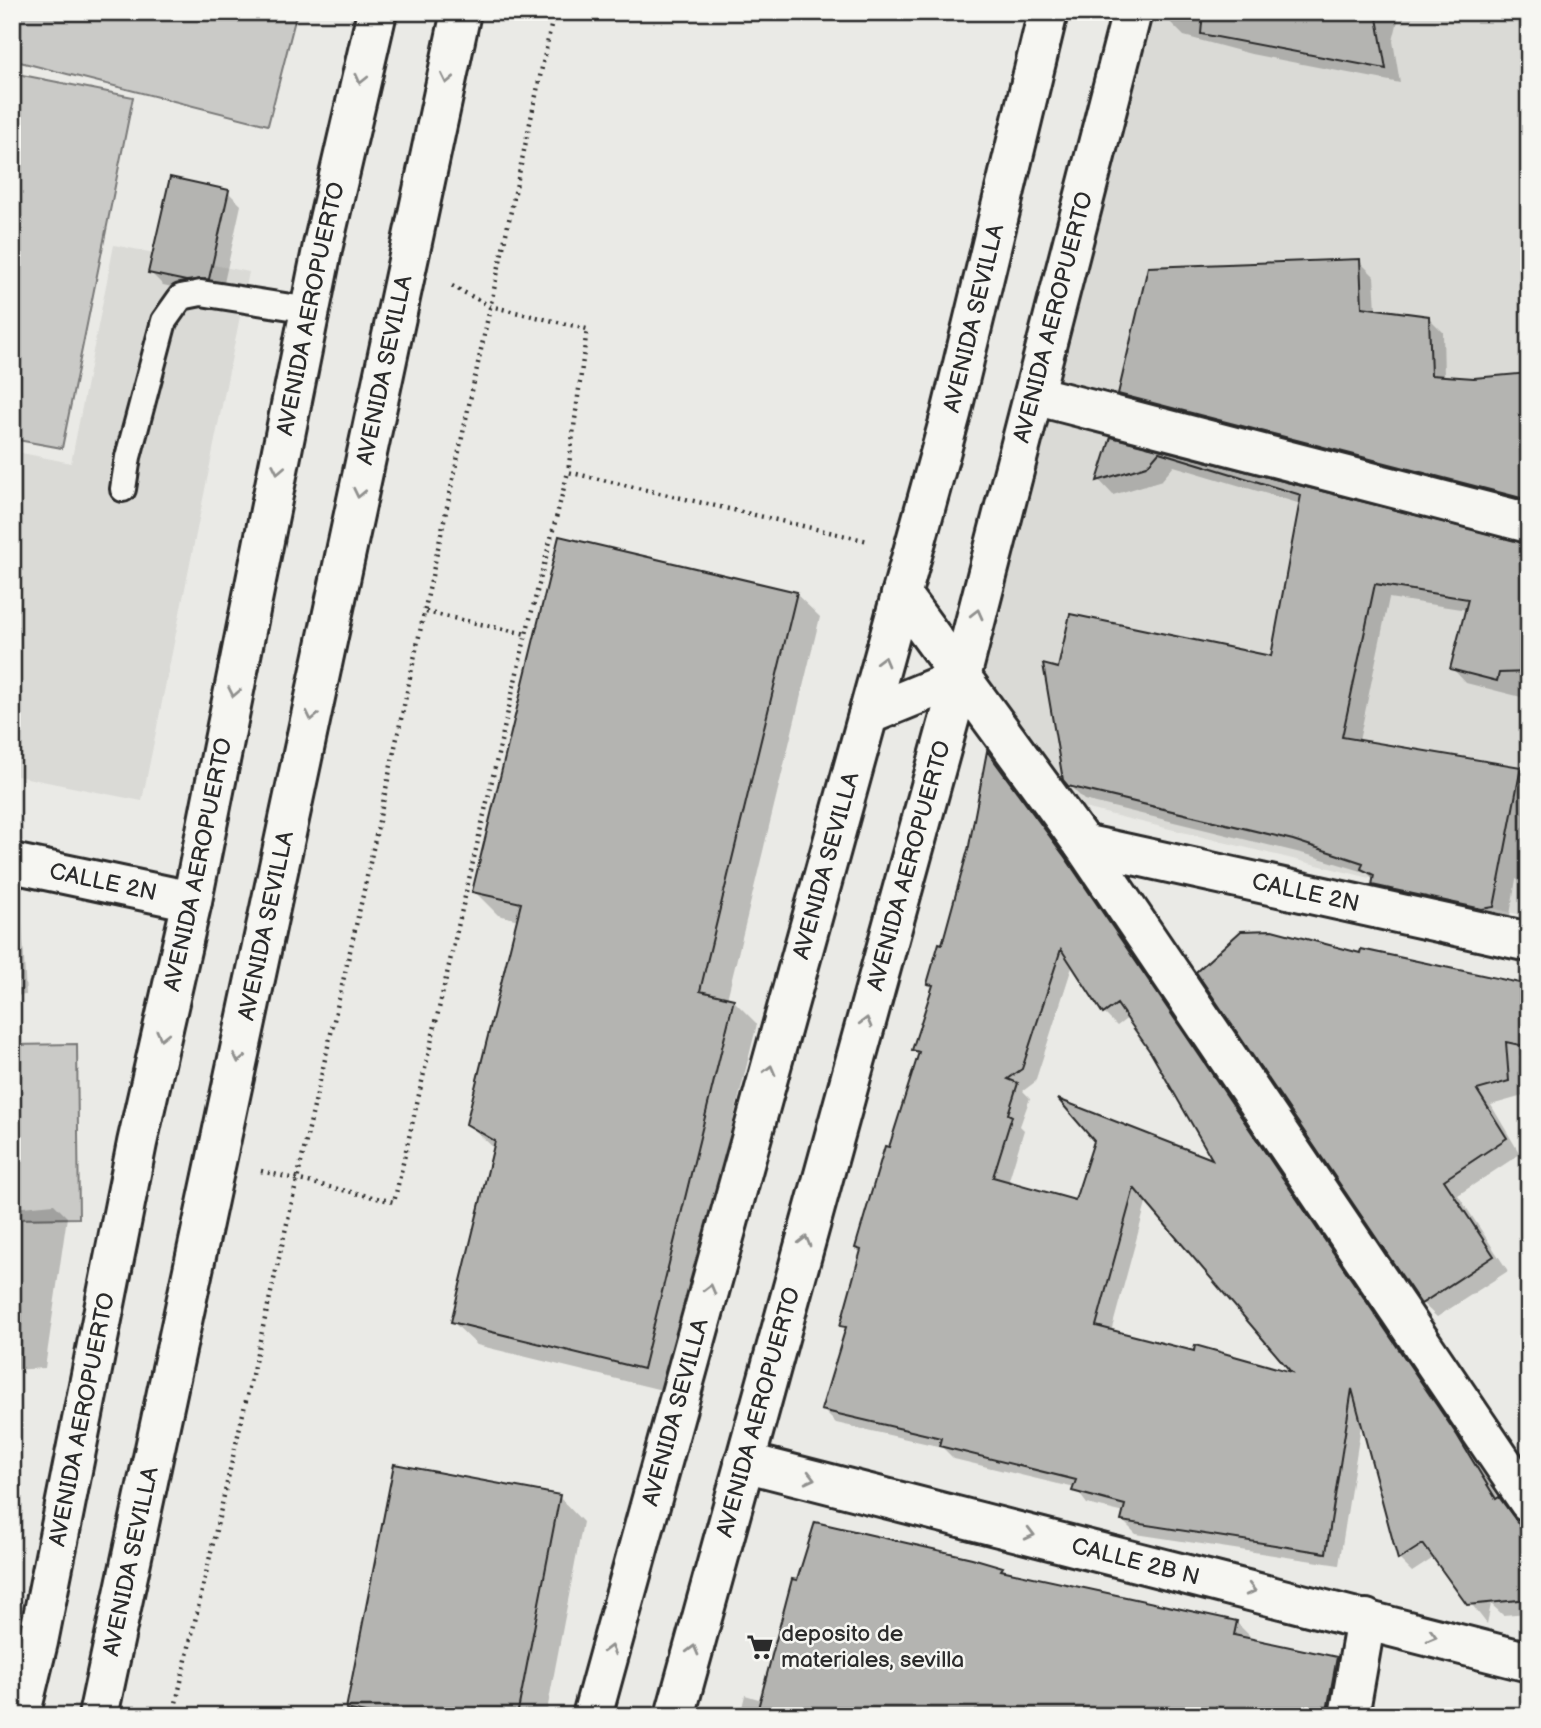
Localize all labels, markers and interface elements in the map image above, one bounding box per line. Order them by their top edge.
one-way arrow [355,73,370,85]
one-way arrow [441,73,456,85]
street label: AVENIDA AEROPUERTO [271,179,351,438]
street label: AVENIDA AEROPUERTO [1008,189,1099,446]
street label: AVENIDA SEVILLA [938,220,1011,415]
street label: AVENIDA SEVILLA [351,272,419,467]
one-way arrow [272,463,287,475]
one-way arrow [353,487,368,499]
one-way arrow [969,608,983,620]
one-way arrow [875,655,889,667]
one-way arrow [227,686,242,698]
one-way arrow [305,710,320,722]
street label: AVENIDA AEROPUERTO [158,735,238,994]
street label: AVENIDA AEROPUERTO [861,737,957,994]
street label: AVENIDA SEVILLA [787,768,866,962]
street label: AVENIDA SEVILLA [233,828,300,1023]
street label: CALLE 2N [47,857,159,907]
street label: CALLE 2N [1249,868,1362,918]
one-way arrow [857,1016,872,1028]
one-way arrow [155,1028,170,1040]
one-way arrow [232,1052,247,1064]
one-way arrow [762,1064,777,1076]
one-way arrow [796,1236,811,1248]
one-way arrow [702,1283,716,1295]
street label: AVENIDA AEROPUERTO [711,1284,806,1540]
street label: AVENIDA AEROPUERTO [43,1290,121,1549]
street label: AVENIDA SEVILLA [637,1315,715,1509]
street label: AVENIDA SEVILLA [97,1463,165,1659]
one-way arrow [804,1470,816,1484]
one-way arrow [1024,1526,1036,1540]
street label: CALLE 2B N [1068,1532,1202,1591]
one-way arrow [1245,1582,1257,1596]
place label: deposito de materiales, sevilla [781,1620,964,1674]
one-way arrow [1425,1628,1437,1643]
supermarket icon: deposito de materiales, sevilla [745,1632,775,1662]
one-way arrow [602,1644,617,1656]
one-way arrow [685,1644,699,1656]

